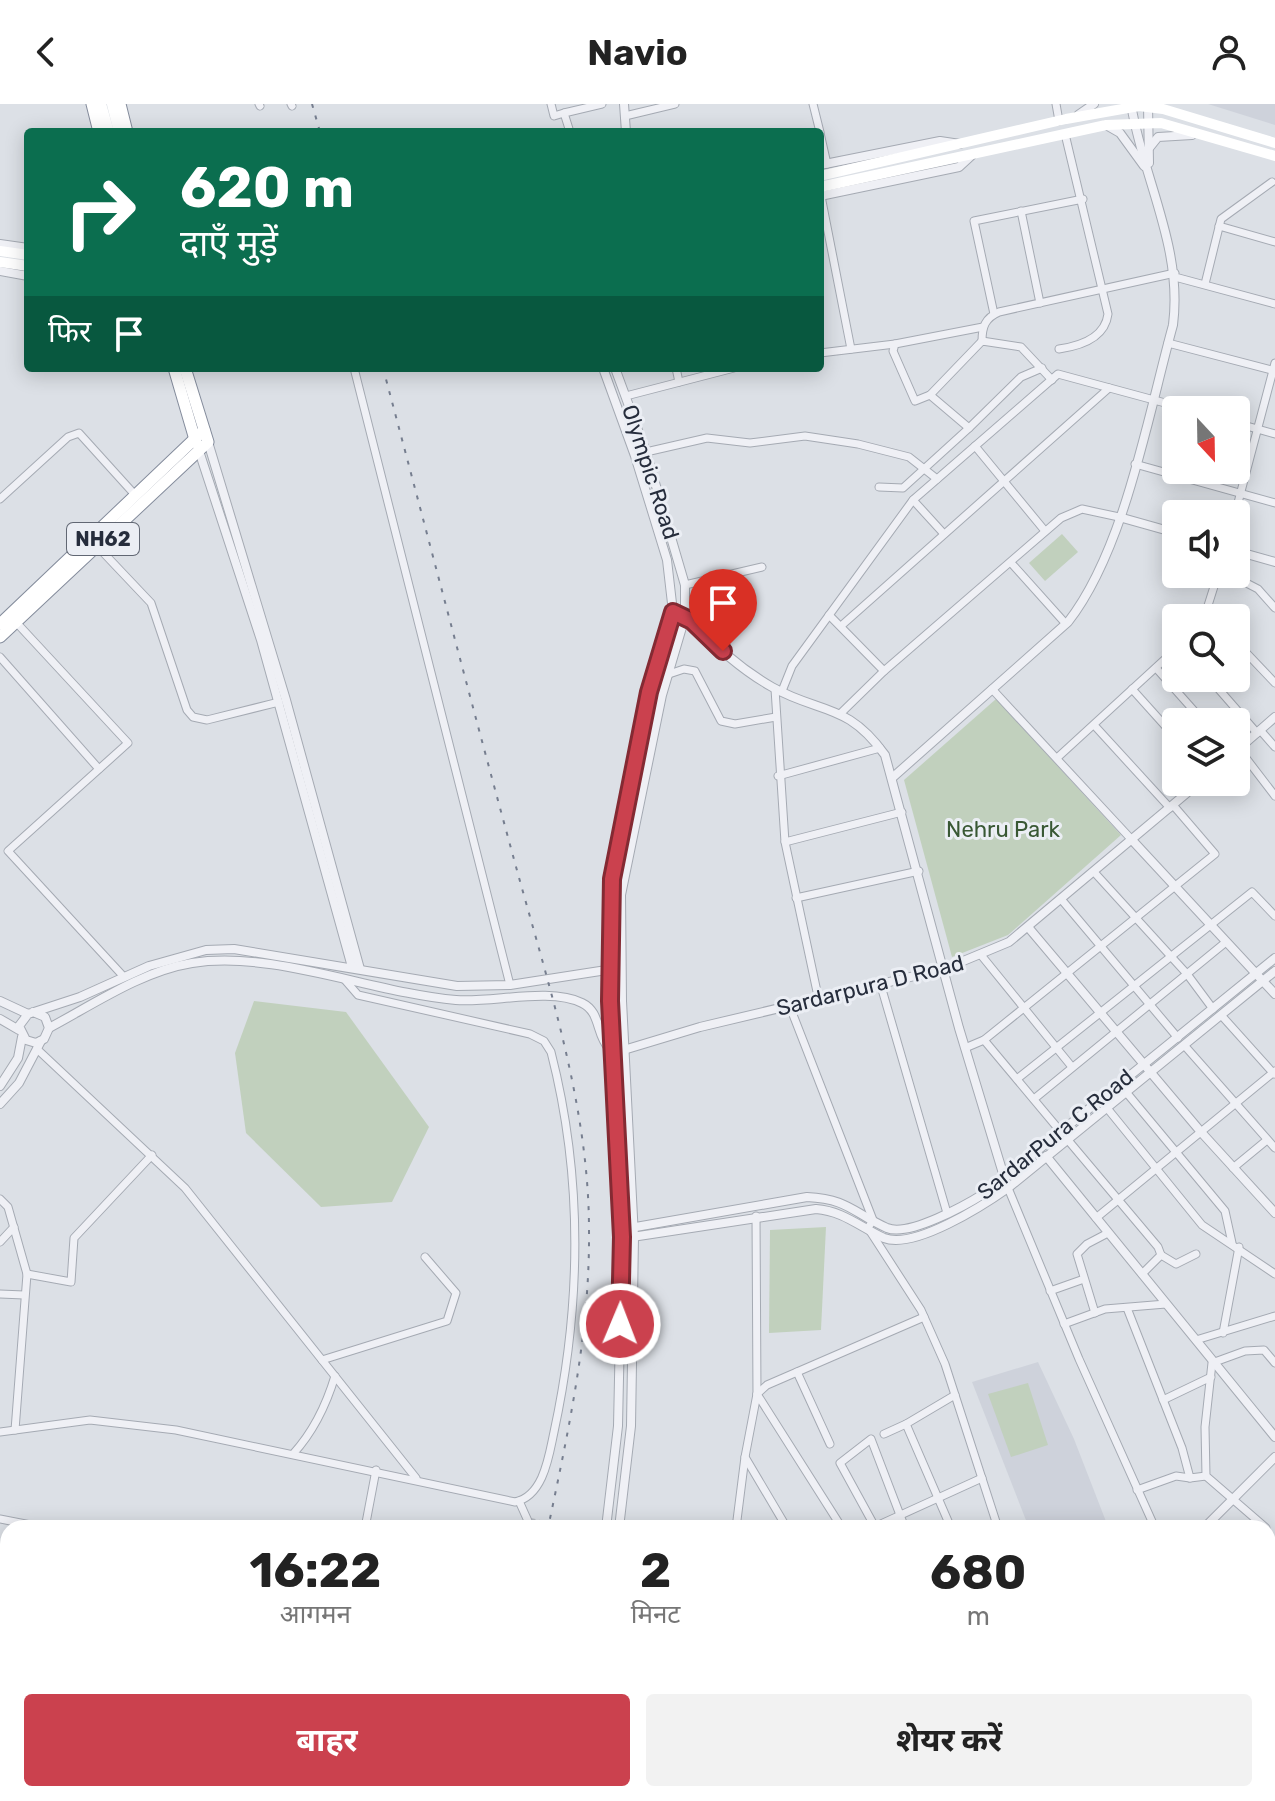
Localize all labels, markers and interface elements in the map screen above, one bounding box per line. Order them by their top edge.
icon: back [24,30,68,74]
icon: person [1207,30,1251,74]
text: Navio [587,31,688,74]
text: 620 m [180,155,354,221]
icon: right [48,160,152,264]
text: दाएँ मुड़ें [180,222,278,265]
icon: arrive [107,312,151,356]
text: फिर [48,314,91,350]
north arrow [1162,396,1250,484]
map controls [1162,396,1250,796]
street label: Olympic Road [616,401,685,543]
button: sound [1162,500,1250,588]
road number: NH62 [67,523,139,555]
pin [689,569,757,651]
icon: arrive [701,581,745,625]
button: search [1162,604,1250,692]
button: layers [1162,708,1250,796]
park label: Nehru Park [946,816,1061,843]
street label: Sardarpura D Road [774,949,967,1022]
street label: SardarPura C Road [972,1063,1139,1206]
position arrow [578,1282,662,1366]
text: 16:22 [250,1542,381,1599]
text: 2 [640,1542,671,1599]
text: 680 [930,1544,1026,1601]
text: आगमन [280,1599,351,1630]
text: मिनट [631,1599,680,1630]
text: m [967,1601,990,1632]
button: बाहर [24,1694,630,1786]
button: शेयर करें [646,1694,1252,1786]

